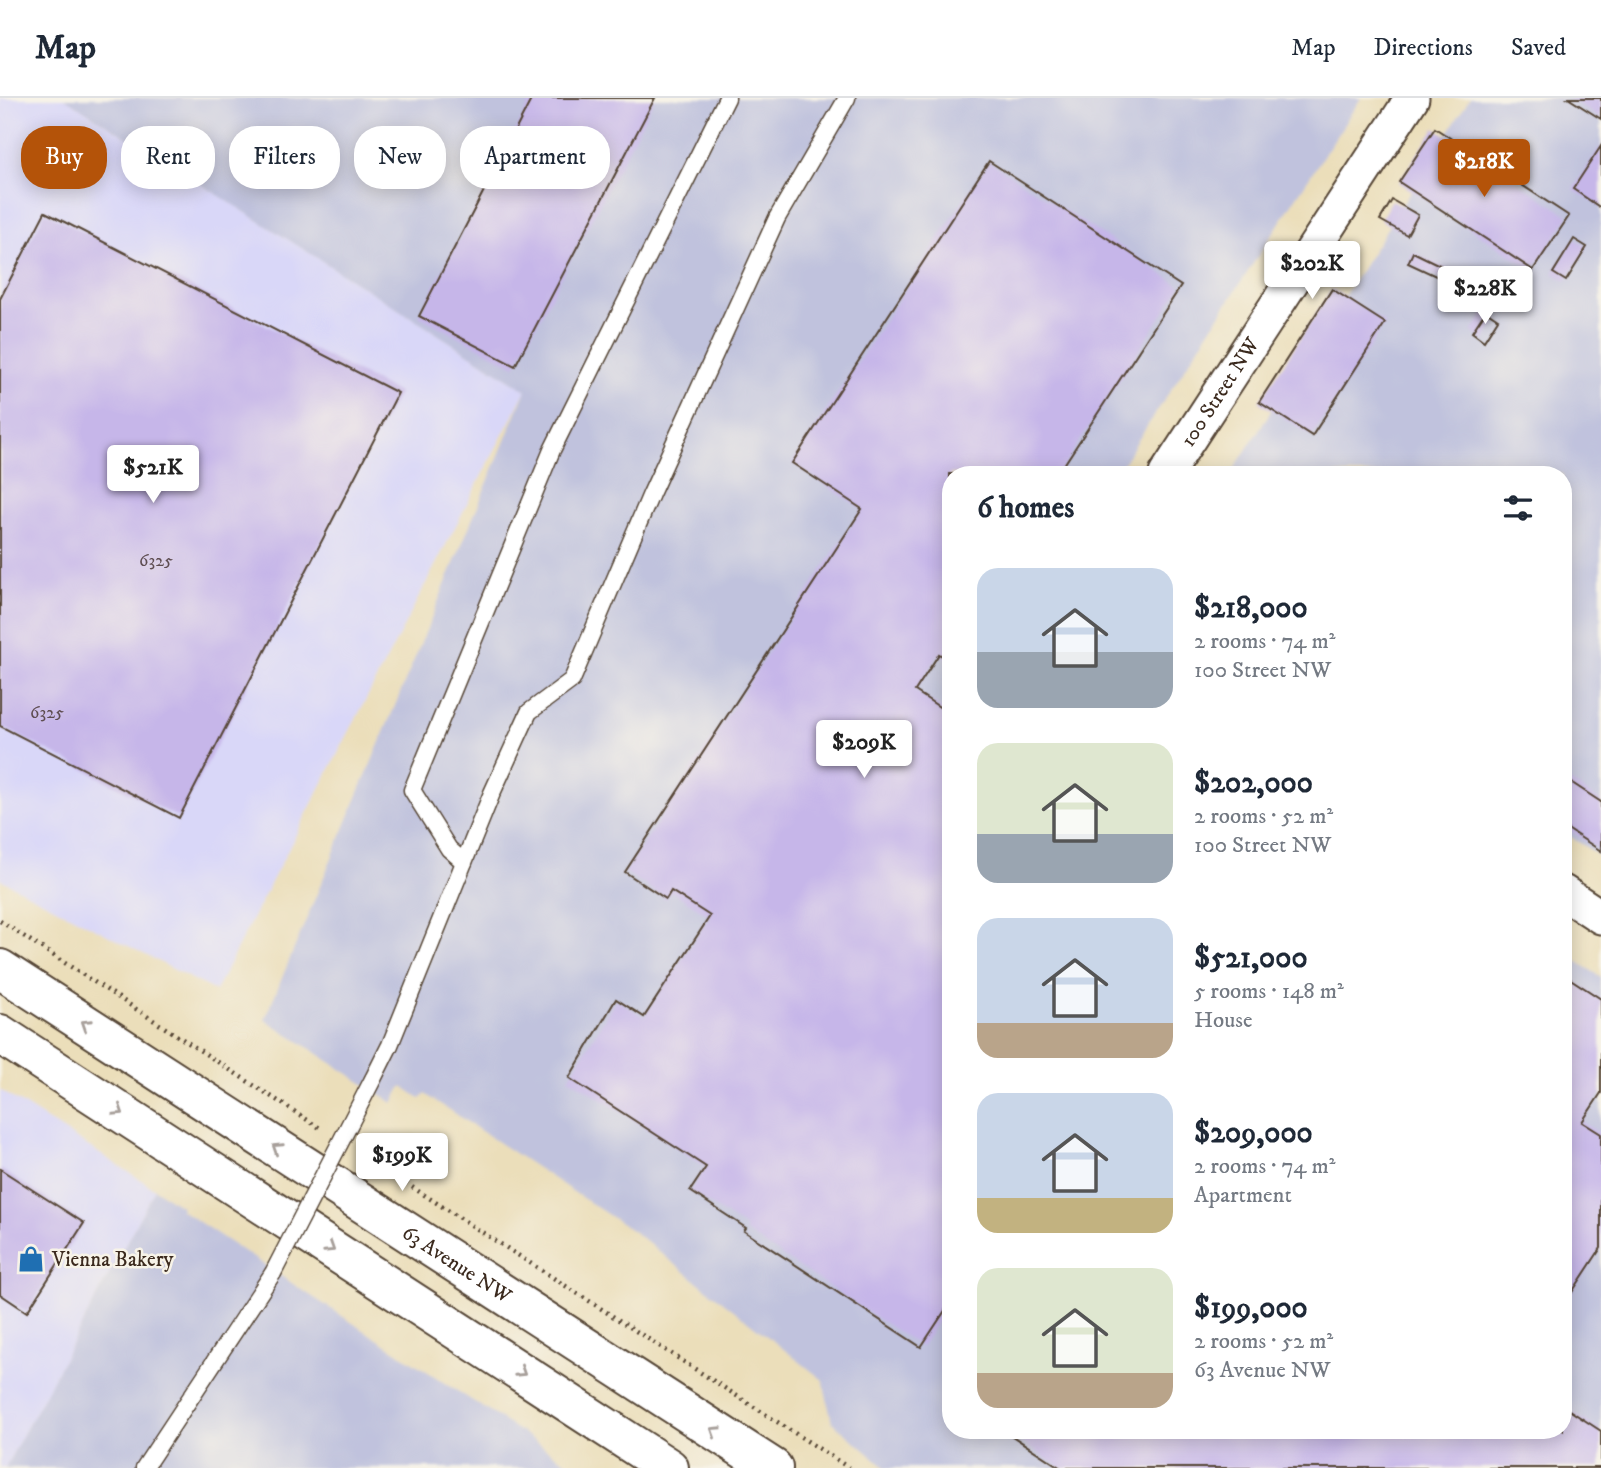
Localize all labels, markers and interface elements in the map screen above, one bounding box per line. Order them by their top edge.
text: Map [35,28,96,69]
text: Map [1291,33,1336,63]
text: Directions [1374,33,1473,63]
text: Saved [1511,33,1566,63]
chip: Buy [21,126,107,189]
chip: Rent [121,126,215,189]
chip: Filters [229,126,340,189]
chip: New [354,126,446,189]
chip: Apartment [460,126,610,189]
pin: $218K [1435,140,1533,199]
text: $218K [1454,147,1514,176]
pin: $202K [1263,242,1361,301]
text: $202K [1280,249,1344,278]
pin: $228K [1436,266,1534,326]
text: $228K [1454,274,1516,303]
street label: 100 Street NW [1175,332,1266,452]
pin: $521K [104,446,202,505]
text: $521K [123,453,183,482]
icon: filters [1499,489,1537,527]
text: 6 homes [977,490,1074,527]
house number: 6325 [139,550,173,572]
text: $218,000 [1194,590,1308,627]
icon: home [1033,596,1117,680]
text: 2 rooms · 74 m² [1194,627,1335,656]
text: 100 Street NW [1194,656,1331,685]
house number: 6325 [30,702,64,724]
pin: $209K [815,720,913,780]
text: $209K [832,728,896,757]
text: $202,000 [1194,765,1313,802]
icon: home [1033,771,1117,855]
text: 2 rooms · 52 m² [1194,802,1333,831]
text: 100 Street NW [1194,831,1331,860]
text: $521,000 [1194,940,1308,977]
icon: home [1033,946,1117,1030]
text: 5 rooms · 148 m² [1194,977,1344,1006]
text: House [1194,1006,1252,1035]
one-way arrow [81,1020,94,1033]
one-way arrow [111,1103,124,1116]
text: $209,000 [1194,1115,1313,1152]
icon: home [1033,1121,1117,1205]
pin: $199K [353,1134,451,1193]
text: $199K [372,1141,432,1170]
one-way arrow [272,1143,285,1156]
text: 2 rooms · 74 m² [1194,1152,1335,1181]
text: Apartment [1194,1181,1292,1210]
street label: 63 Avenue NW [397,1220,517,1310]
one-way arrow [323,1240,336,1253]
shop icon: Vienna Bakery [16,1244,46,1274]
place label: Vienna Bakery [51,1247,175,1273]
text: $199,000 [1194,1290,1308,1327]
icon: home [1033,1296,1117,1380]
text: 2 rooms · 52 m² [1194,1327,1333,1356]
text: 63 Avenue NW [1194,1356,1331,1385]
one-way arrow [513,1364,526,1377]
one-way arrow [710,1427,723,1439]

